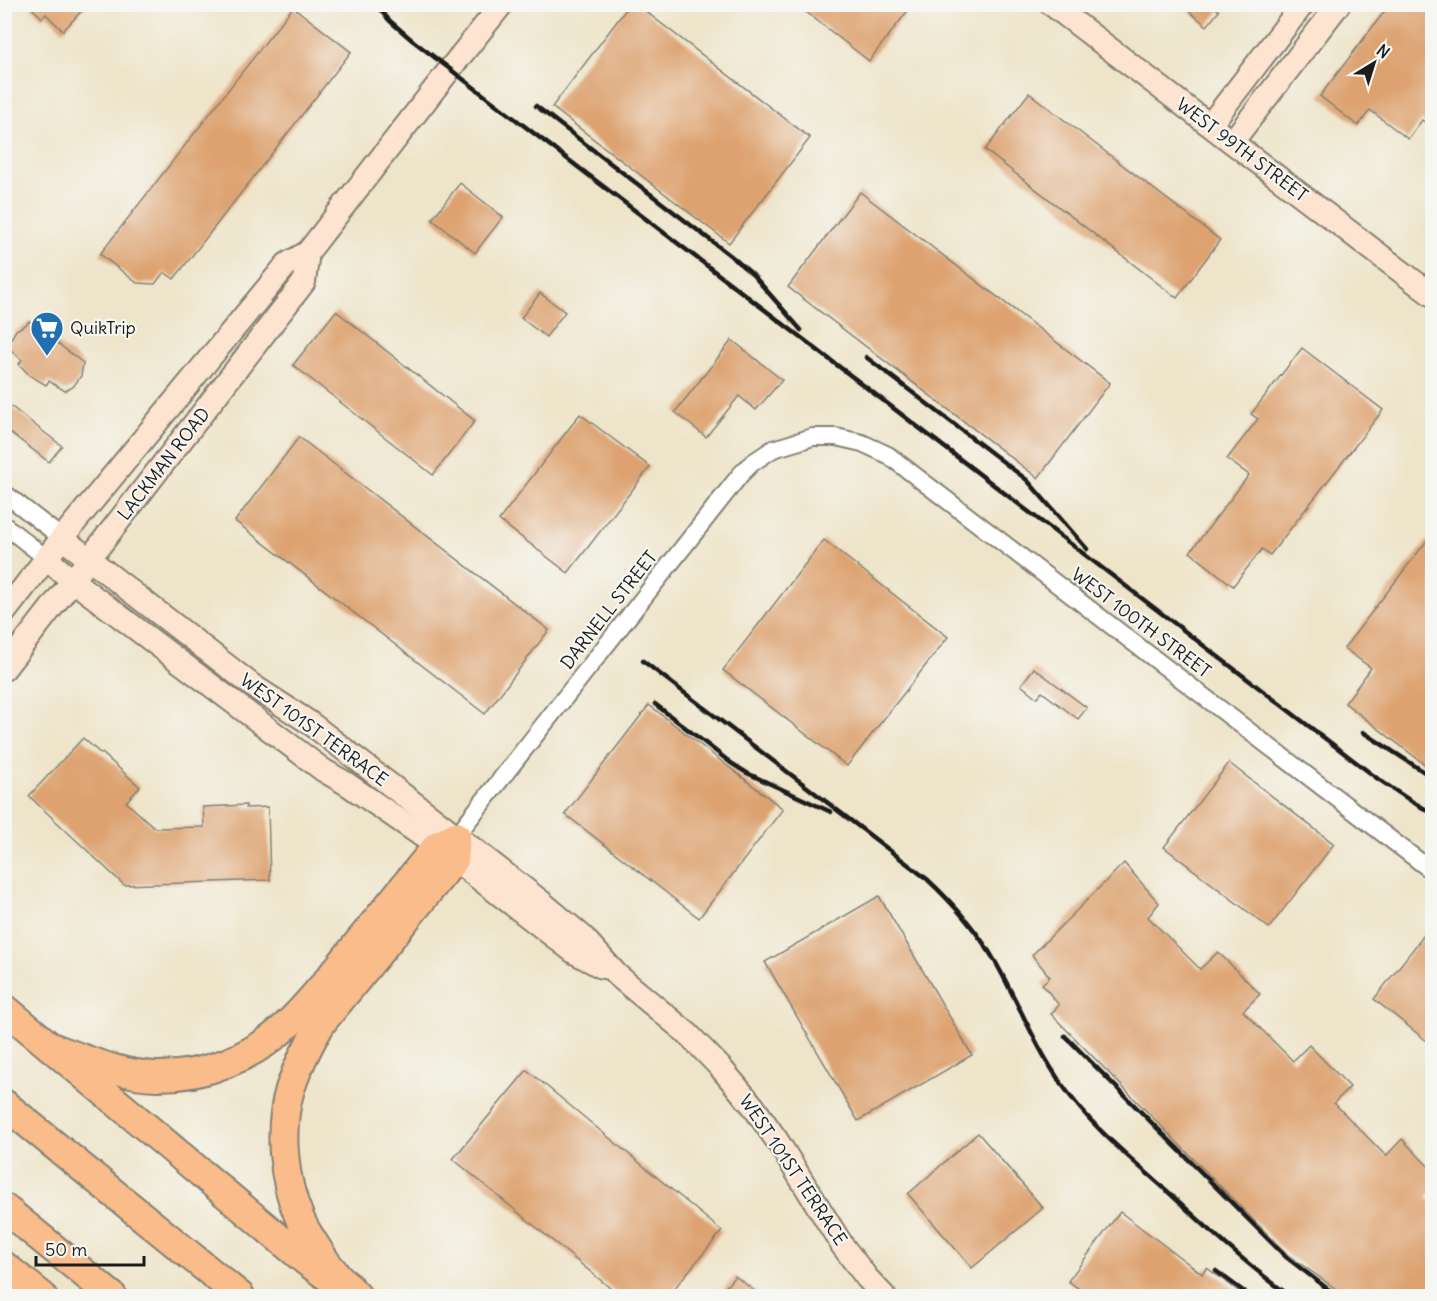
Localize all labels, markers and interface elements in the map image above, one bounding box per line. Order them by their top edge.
north arrow [1344,33,1404,93]
text: N [1373,40,1394,62]
street label: WEST 99TH STREET [1172,93,1313,207]
supermarket icon: QuikTrip [29,310,65,357]
place label: QuikTrip [70,316,136,339]
street label: LACKMAN ROAD [112,403,215,525]
street label: DARNELL STREET [555,546,662,674]
street label: WEST 100TH STREET [1067,563,1216,683]
street label: WEST 101ST TERRACE [236,668,393,791]
street label: WEST 101ST TERRACE [734,1090,852,1250]
scale bar [36,1229,144,1267]
text: 50 m [45,1238,87,1261]

